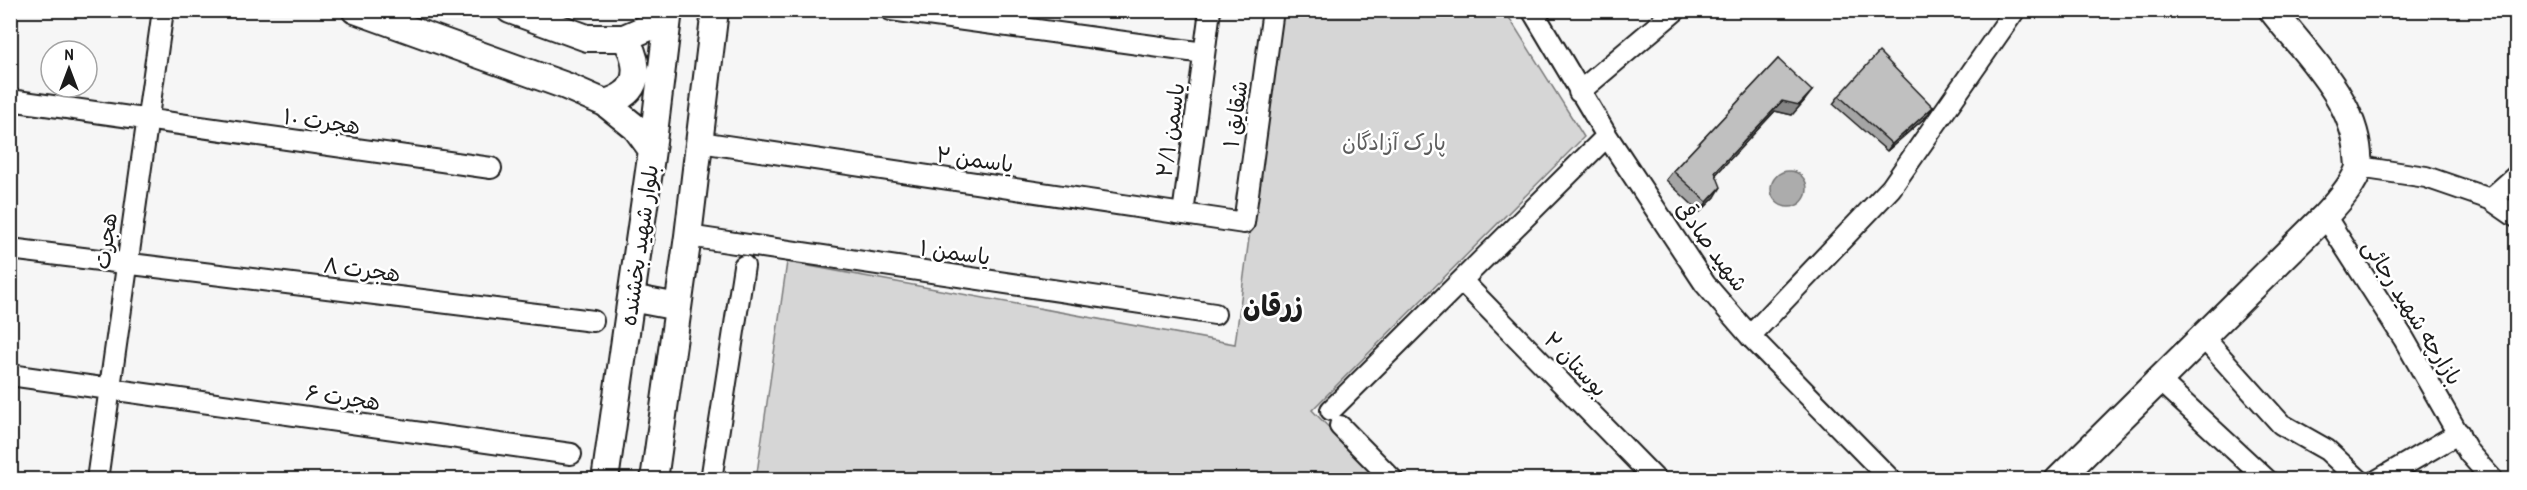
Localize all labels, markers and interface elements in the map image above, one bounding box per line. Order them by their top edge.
north arrow [39,39,99,99]
text: N [65,43,74,65]
street label: شقایق ۱ [1215,79,1255,149]
street label: یاسمن ۲/۱ [1149,81,1191,179]
street label: هجرت ۱۰ [282,101,362,141]
park label: پارک آزادگان [1342,127,1446,157]
street label: یاسمن ۲ [934,139,1016,179]
street label: بلوار شهید بخشنده [613,162,665,328]
street label: شهید صادقی [1669,195,1755,297]
street label: هجرت [86,211,124,271]
street label: یاسمن ۱ [918,232,992,272]
street label: بازارچه شهید رجائی [2356,233,2470,391]
street label: هجرت ۸ [322,249,402,289]
district label: زرقان [1243,287,1303,325]
street label: بوستان ۲ [1537,325,1615,403]
street label: هجرت ۶ [304,377,382,417]

